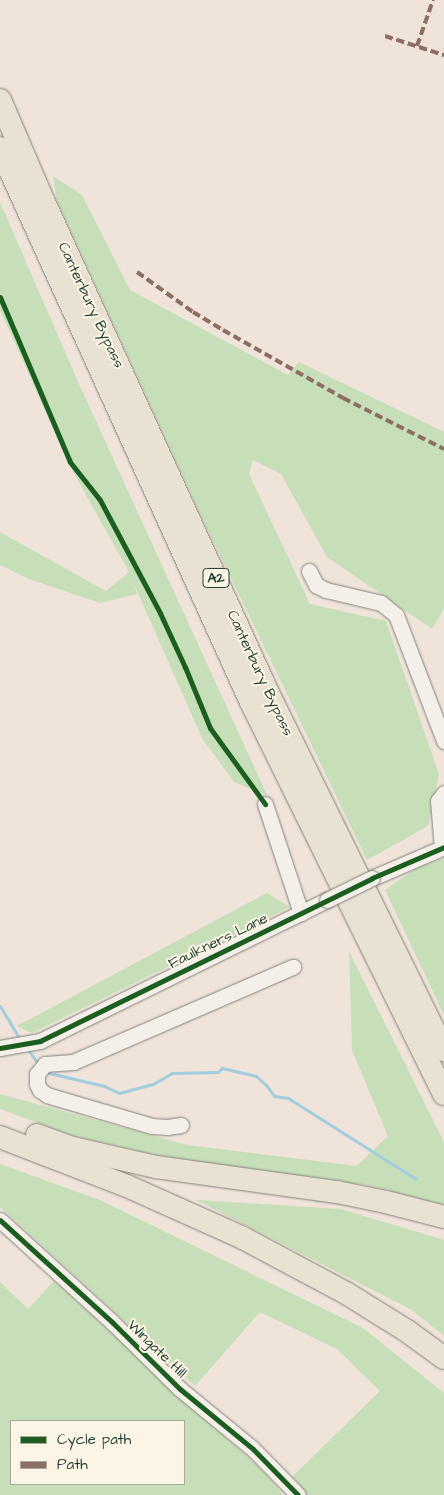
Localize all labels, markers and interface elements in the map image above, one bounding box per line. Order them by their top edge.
street label: Canterbury Bypass [54,239,128,371]
road number: A2 [202,566,230,590]
street label: Canterbury Bypass [223,607,297,739]
street label: Faulkners Lane [165,909,271,973]
street label: Wingate Hill [124,1316,190,1382]
legend [10,1420,185,1485]
text: Cycle path [57,1429,131,1450]
text: Path [57,1454,88,1475]

